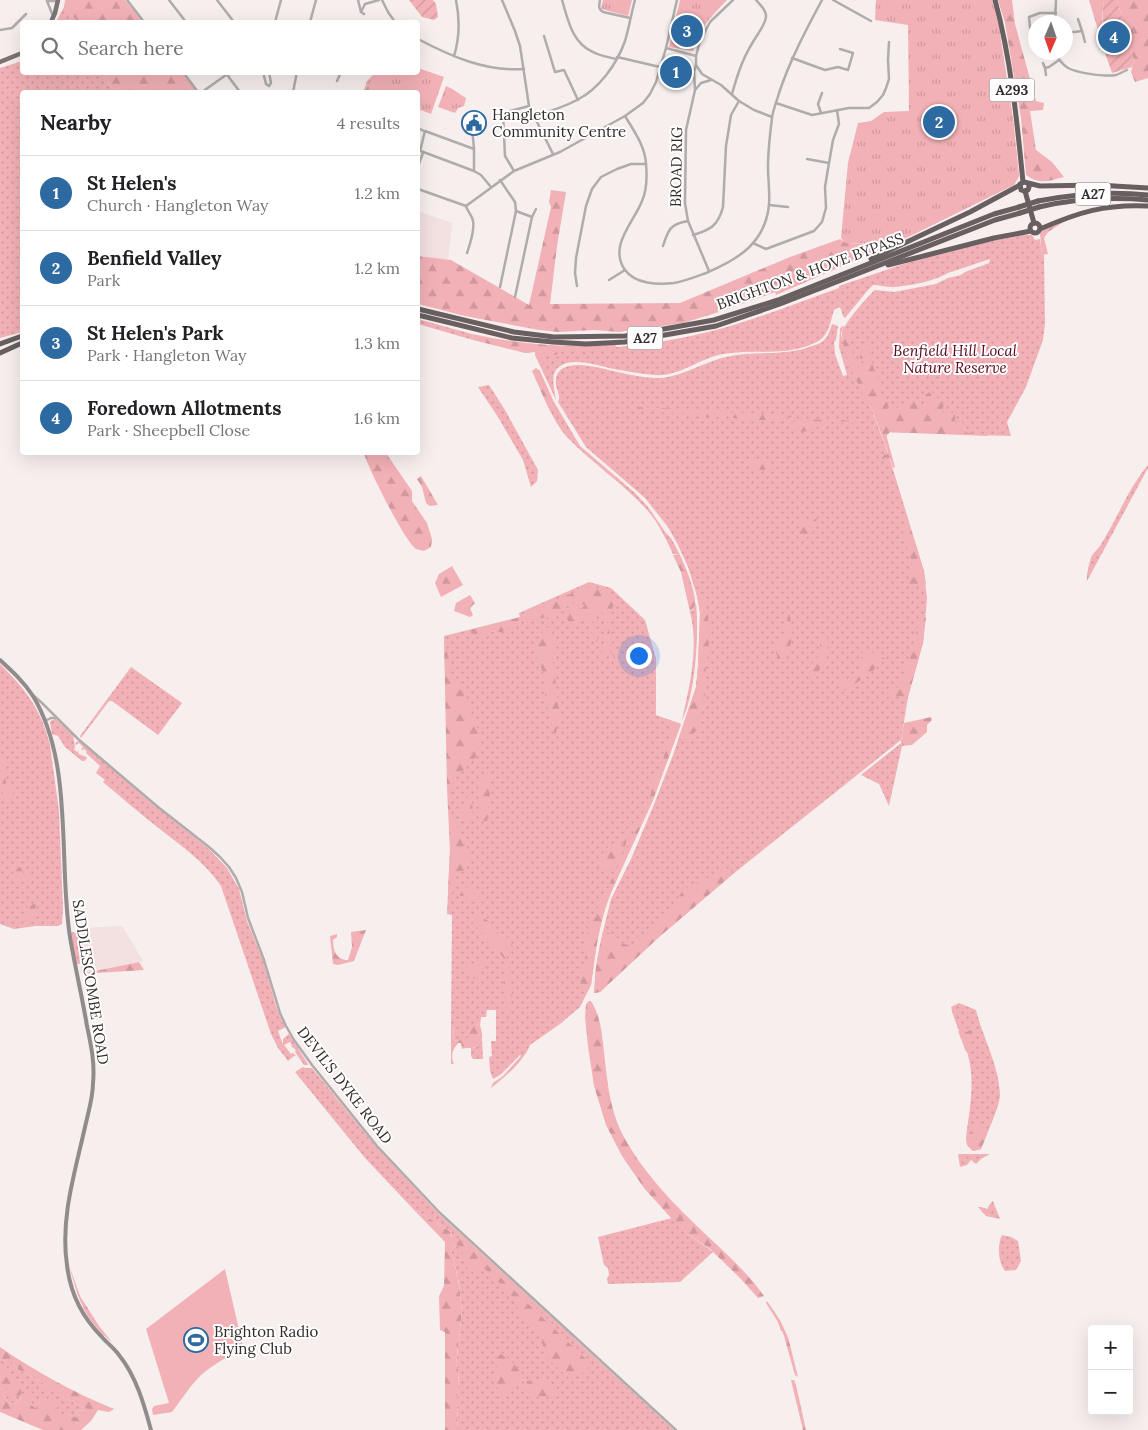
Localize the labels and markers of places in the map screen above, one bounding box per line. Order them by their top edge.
pin: 3 [671,12,703,50]
pin: 4 [1098,18,1130,56]
pin: 1 [660,53,692,91]
pin: 2 [923,103,955,141]
place label: Hangleton Community Centre [492,105,626,141]
public building icon: Hangleton Community Centre [461,110,487,136]
place label: Brighton Radio Flying Club [214,1322,318,1358]
sports icon: Brighton Radio Flying Club [183,1327,209,1353]

